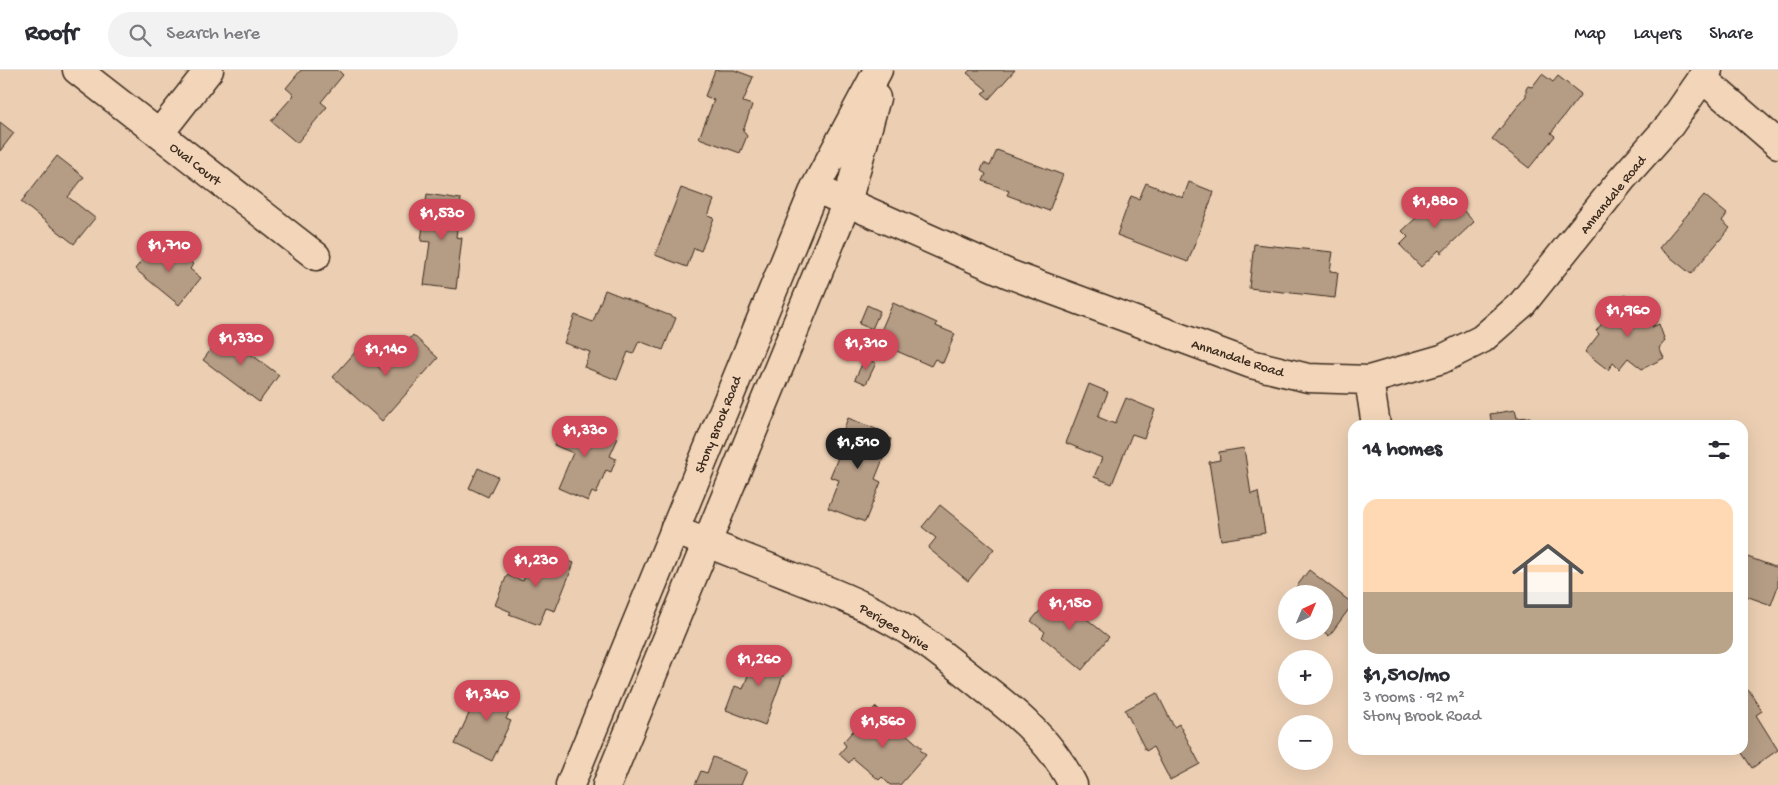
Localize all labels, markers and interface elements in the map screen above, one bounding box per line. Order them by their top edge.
search box [108,12,458,57]
text: Roofr [25,20,78,49]
icon: search [126,21,154,49]
text: Search here [166,23,260,46]
text: Map [1574,24,1606,45]
text: Layers [1634,24,1681,45]
text: Share [1709,24,1753,45]
street label: Oval Court [165,140,225,191]
street label: Annandale Road [1577,151,1652,238]
pin: $1,880 [1394,186,1476,229]
text: $1,880 [1412,193,1458,212]
pin: $1,530 [401,198,483,241]
text: $1,530 [420,205,464,224]
pin: $1,710 [128,230,210,273]
text: $1,710 [148,237,190,256]
pin: $1,960 [1587,296,1669,338]
text: $1,960 [1606,302,1650,321]
pin: $1,330 [200,324,282,366]
pin: $1,310 [825,328,907,371]
text: $1,330 [219,330,263,349]
pin: $1,140 [345,334,427,377]
text: $1,310 [845,335,887,354]
street label: Annandale Road [1189,336,1287,383]
text: $1,140 [365,341,407,360]
street label: Stony Brook Road [692,372,747,476]
pin: $1,330 [544,416,626,458]
text: $1,330 [563,422,607,441]
pin: $1,510 [817,428,899,470]
text: $1,510 [837,434,879,453]
icon: filters [1705,436,1733,464]
text: 14 homes [1363,438,1442,463]
icon: home [1503,531,1593,621]
pin: $1,230 [495,546,577,588]
text: $1,230 [514,552,558,571]
north arrow [1278,585,1332,640]
map controls [1278,585,1333,770]
pin: $1,150 [1029,588,1111,631]
text: $1,150 [1049,595,1091,614]
street label: Perigee Drive [855,600,933,656]
pin: $1,260 [718,644,800,687]
button: + [1278,650,1333,705]
text: $1,260 [737,651,781,670]
text: $1,510/mo [1363,664,1450,689]
pin: $1,340 [446,680,528,722]
text: $1,340 [465,686,509,705]
text: 3 rooms · 92 m² [1363,689,1465,708]
pin: $1,560 [842,706,924,749]
text: Stony Brook Road [1363,708,1481,727]
text: $1,560 [861,713,905,732]
button: − [1278,715,1333,770]

